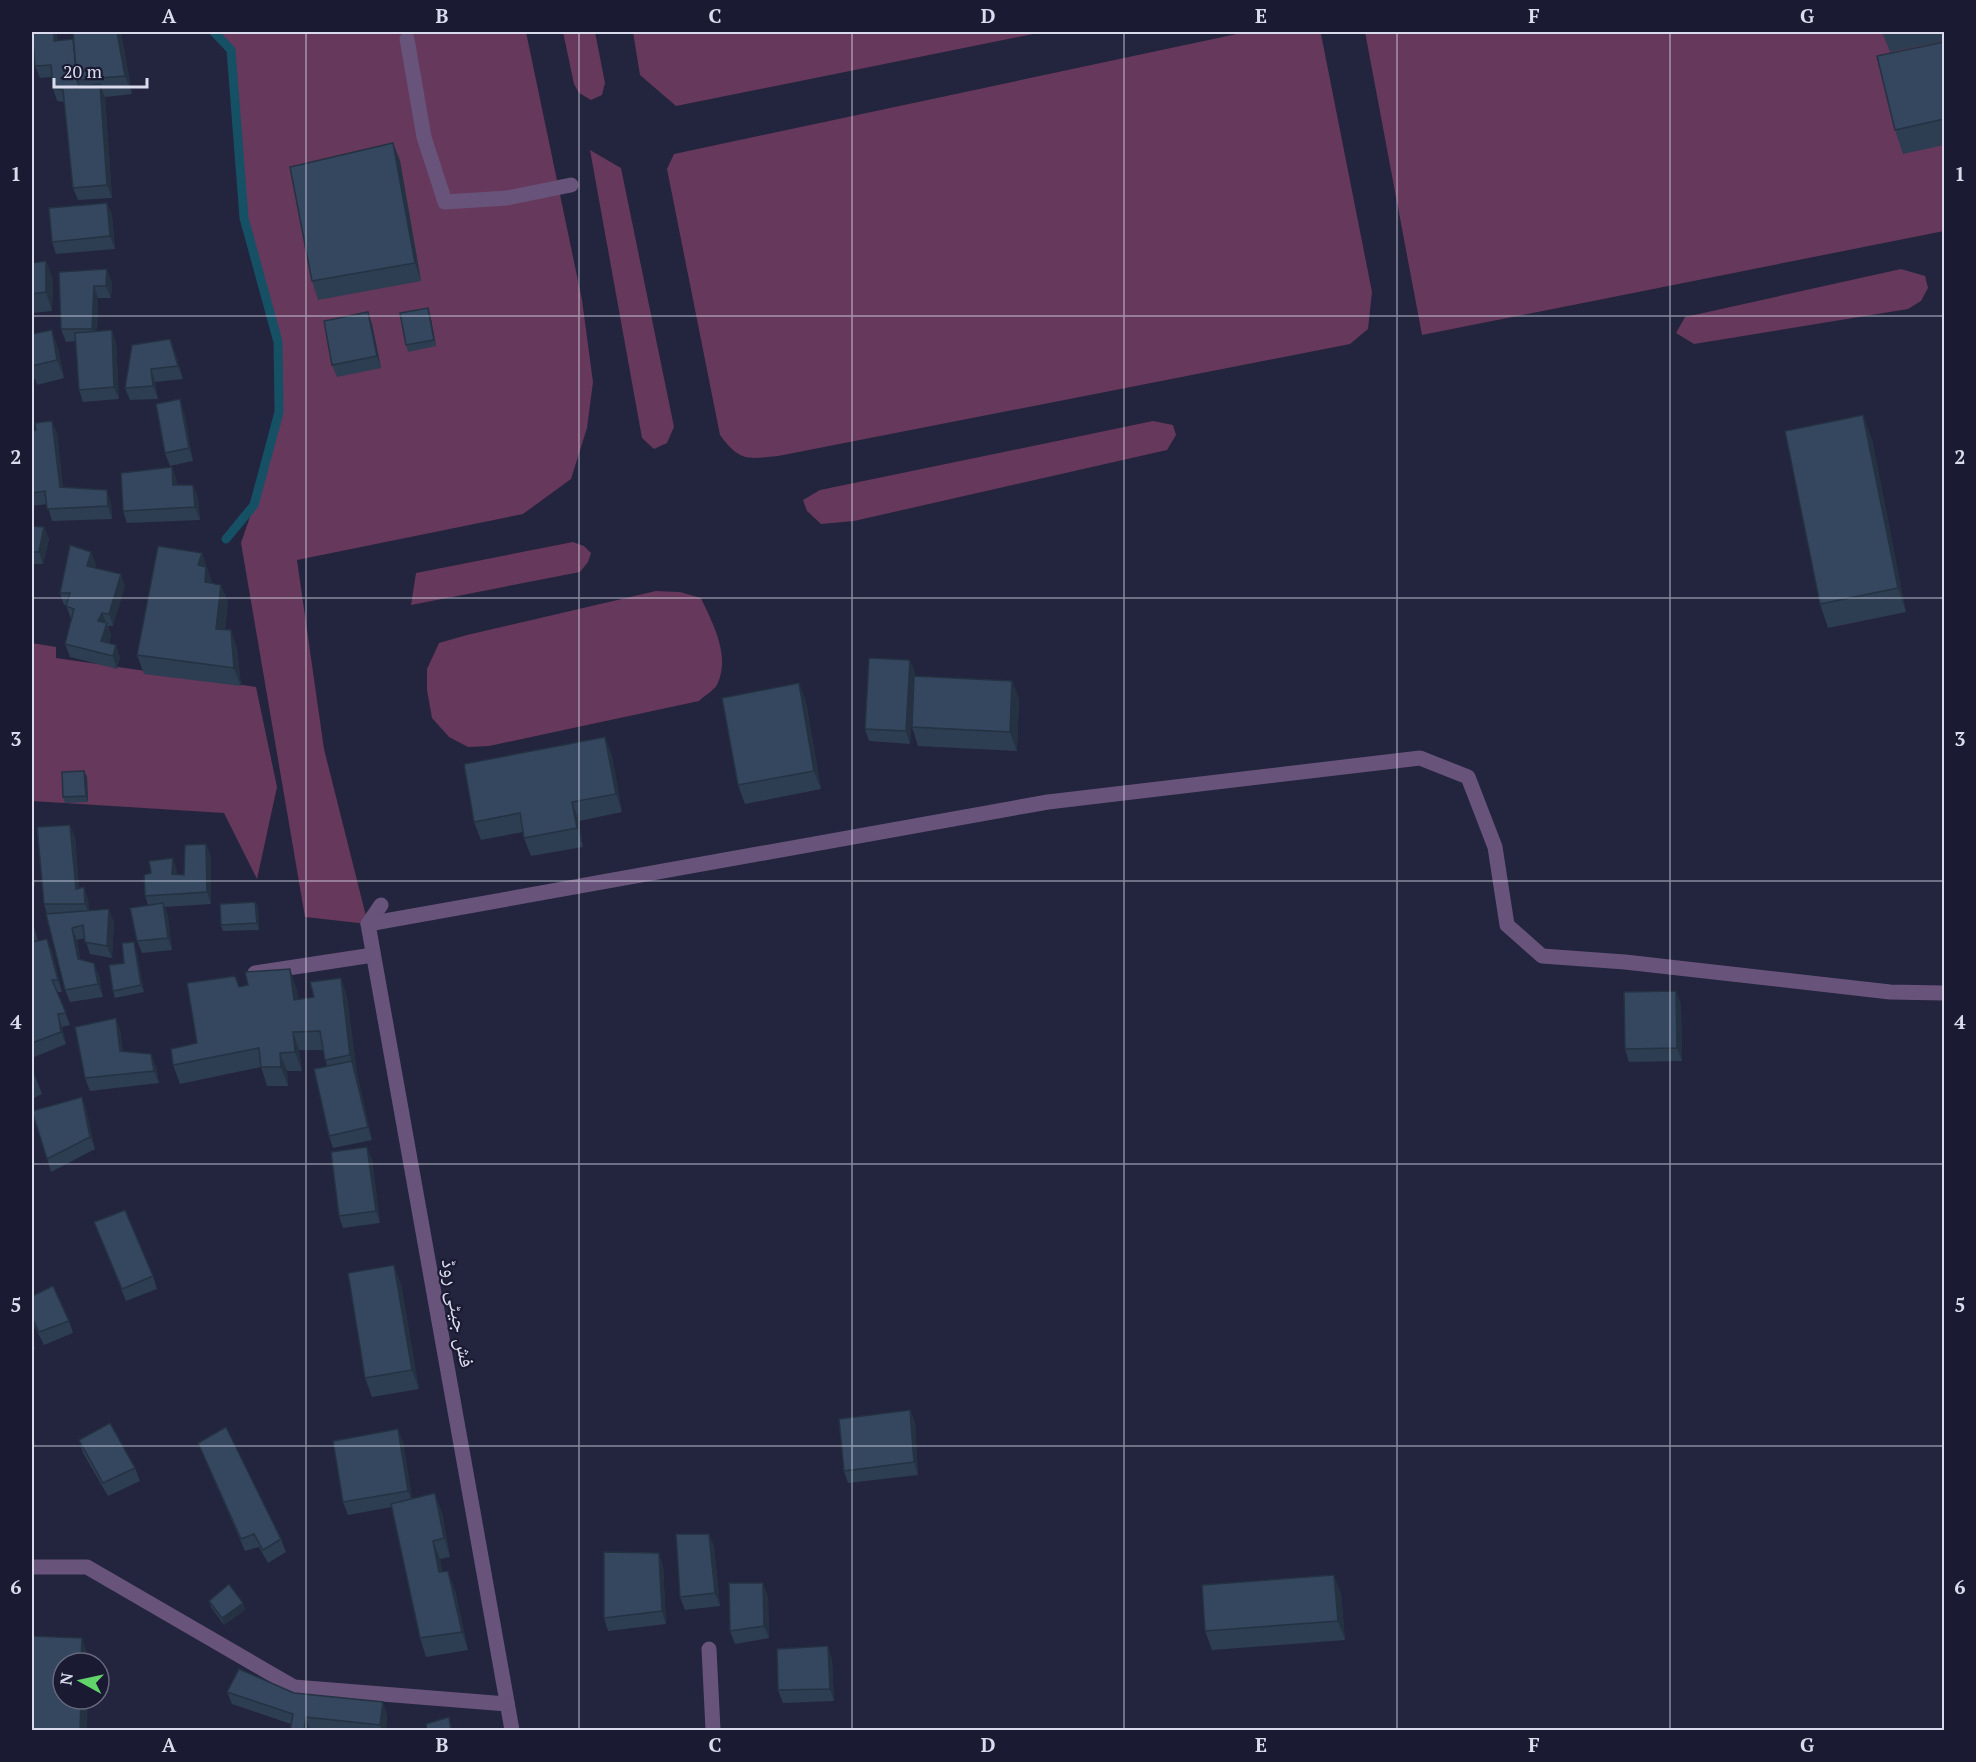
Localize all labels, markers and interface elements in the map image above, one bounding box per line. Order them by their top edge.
text: A [162,2,177,29]
text: B [436,2,449,29]
text: C [708,2,722,29]
text: D [981,2,995,29]
text: E [1255,2,1267,29]
text: F [1528,2,1540,29]
text: G [1800,2,1814,29]
scale bar [54,51,147,89]
text: 20 m [63,59,103,83]
text: 1 [10,160,22,187]
text: 1 [1954,160,1966,187]
text: 2 [10,443,22,470]
text: 2 [1954,443,1966,470]
text: 3 [10,725,22,752]
text: 3 [1954,725,1966,752]
text: 4 [10,1008,22,1035]
text: 4 [1954,1008,1966,1035]
street label: فش جیٹی روڈ [436,1256,482,1370]
text: 5 [10,1291,22,1318]
text: 5 [1954,1291,1966,1318]
text: 6 [10,1573,22,1600]
text: 6 [1954,1573,1966,1600]
north arrow [51,1651,111,1711]
text: N [54,1671,78,1686]
text: A [162,1731,177,1758]
text: B [436,1731,449,1758]
text: C [708,1731,722,1758]
text: D [981,1731,995,1758]
text: E [1255,1731,1267,1758]
text: F [1528,1731,1540,1758]
text: G [1800,1731,1814,1758]

